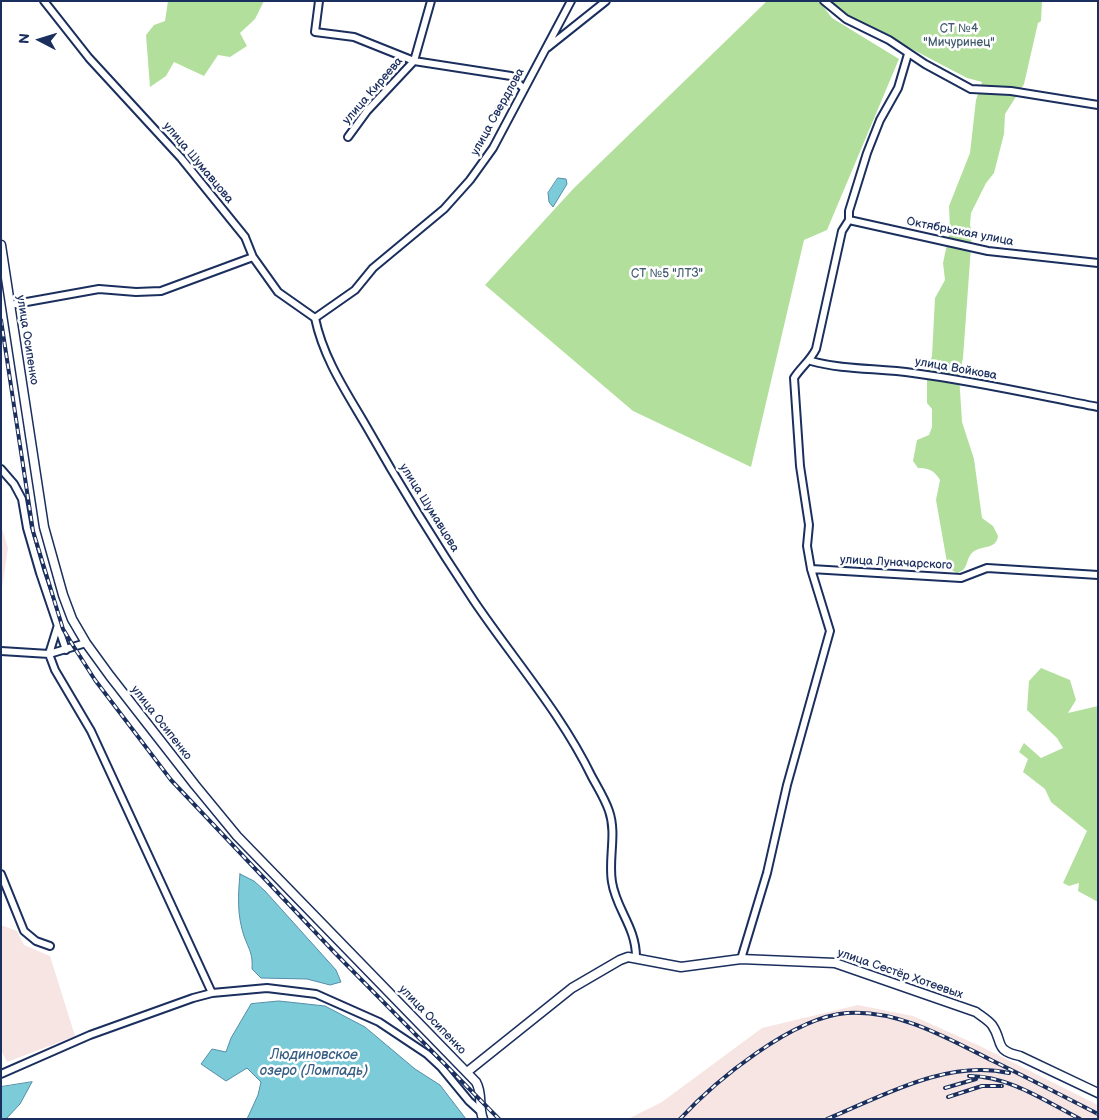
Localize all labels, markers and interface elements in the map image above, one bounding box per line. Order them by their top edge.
north arrow [15,15,65,65]
park label: СТ №4 "Мичуринец" [923,22,995,50]
text: N [16,33,33,45]
street label: улица Киреева [340,54,406,128]
street label: улица Свердлова [468,66,528,158]
street label: улица Шумавцова [160,119,236,207]
street label: Октябрьская улица [905,215,1015,249]
park label: СТ №5 "ЛТЗ" [631,267,703,281]
street label: улица Осипенко [13,294,41,386]
street label: улица Войкова [914,355,998,383]
street label: улица Шумавцова [396,461,462,555]
street label: улица Луначарского [839,553,953,573]
street label: улица Осипенко [127,683,195,763]
street label: улица Сестёр Хотеевых [835,946,965,1002]
street label: улица Осипенко [395,982,469,1058]
water label: Людиновское озеро (Ломпадь) [260,1047,368,1080]

